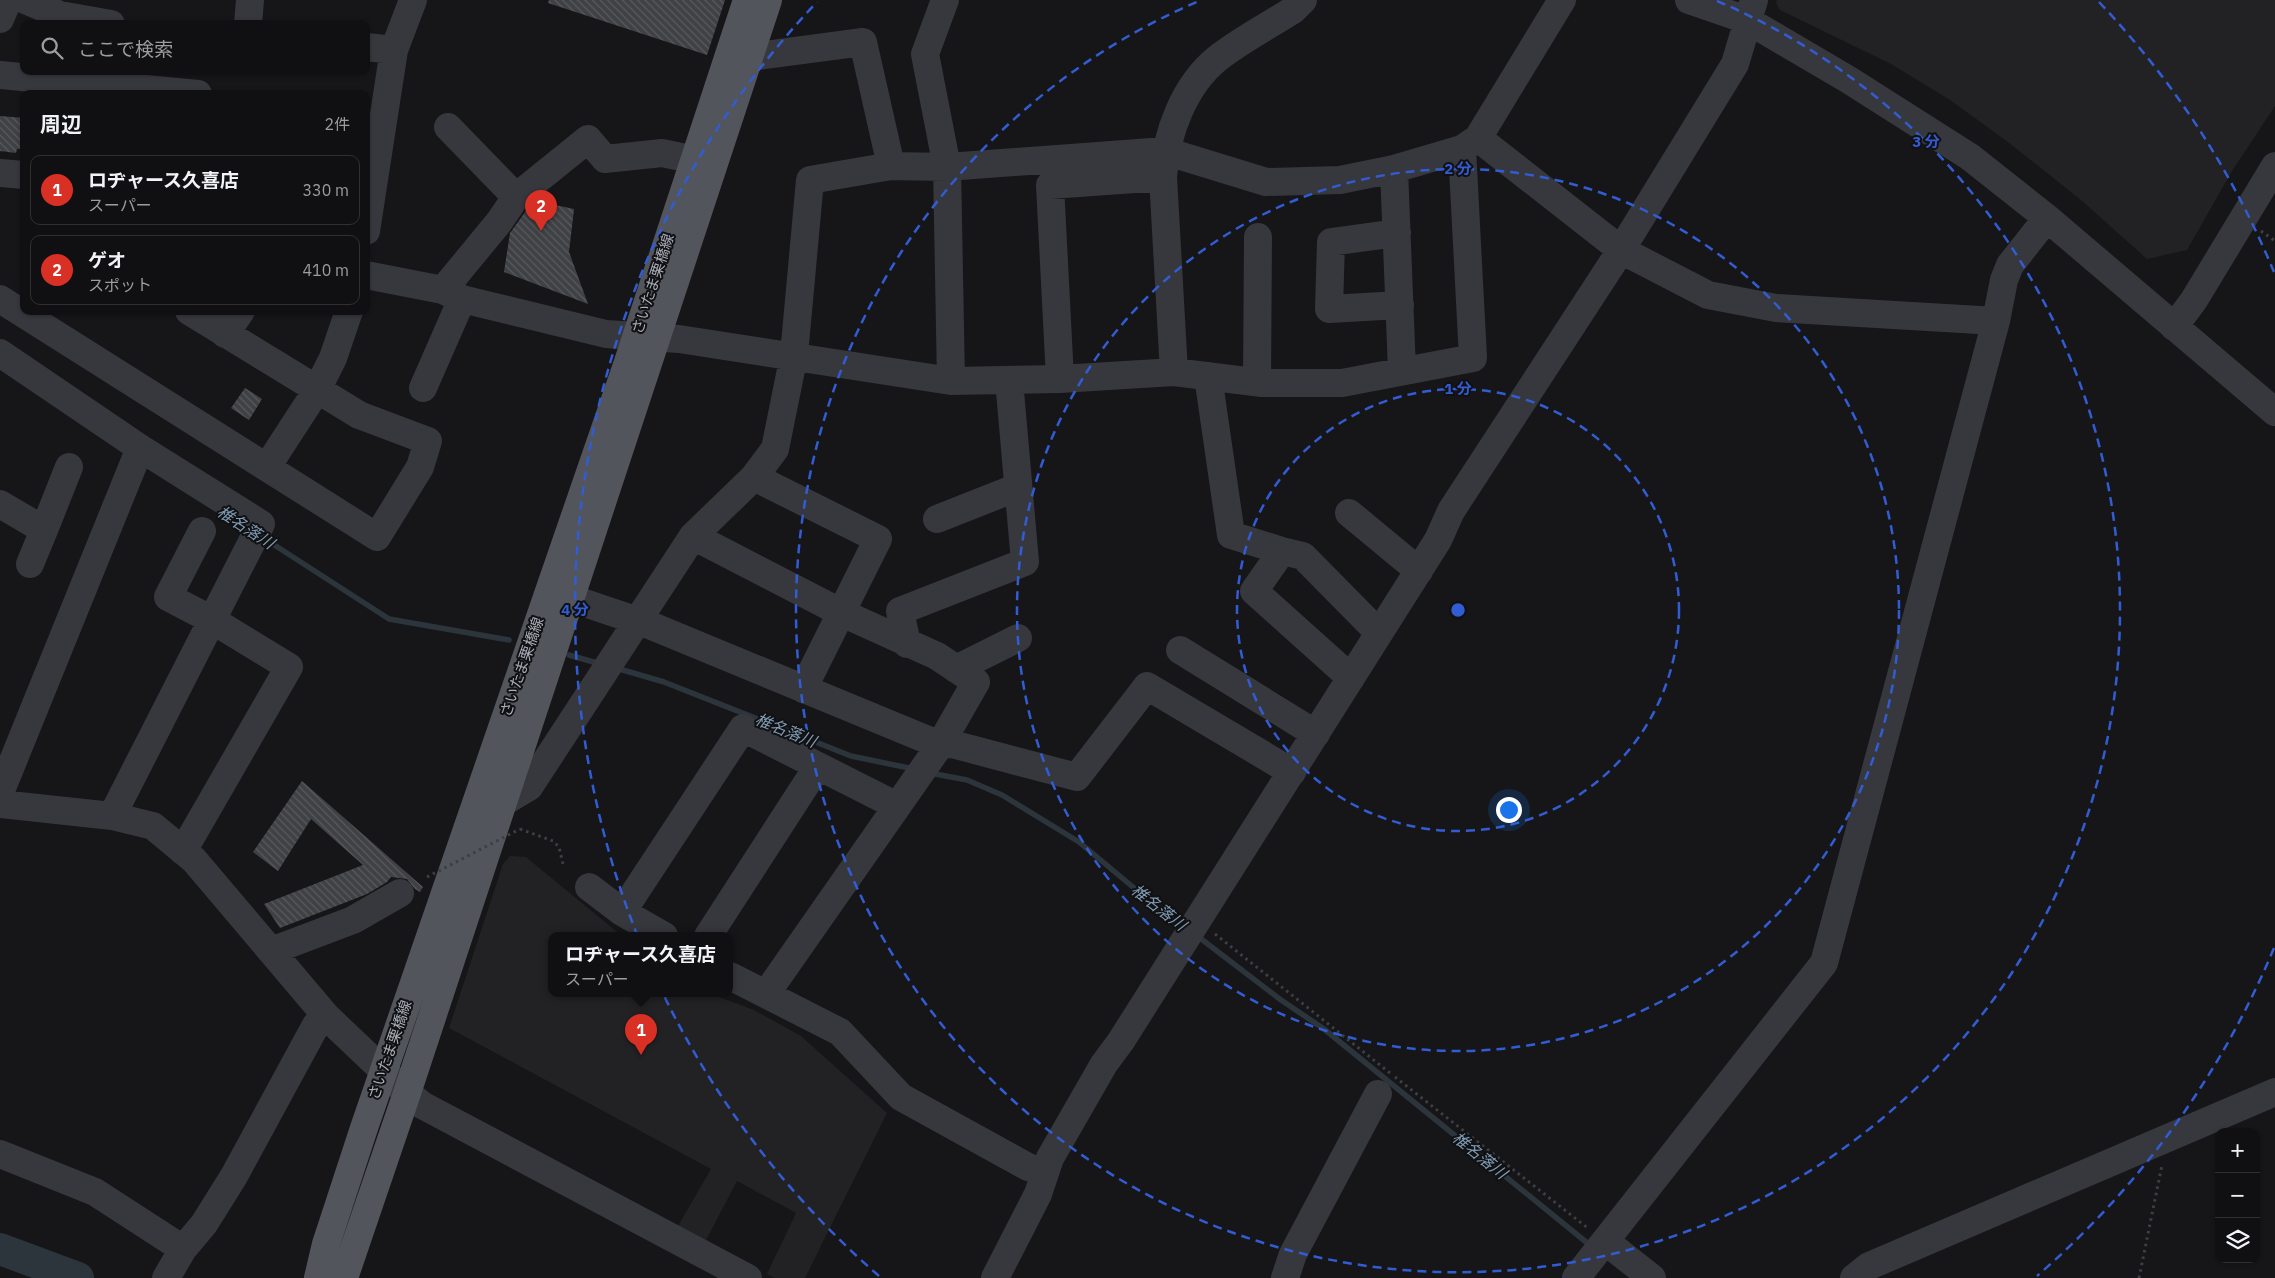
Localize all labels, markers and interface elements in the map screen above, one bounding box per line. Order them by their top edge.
search box [20,20,370,75]
icon: search [38,34,66,62]
text: ここで検索 [78,37,173,61]
text: 周辺 [40,110,82,138]
text: 2件 [324,114,350,134]
text: 3 分 [1912,132,1940,151]
text: 2 分 [1444,159,1472,178]
text: ロヂャース久喜店 [88,168,239,192]
text: 1 [52,180,62,200]
text: 330 m [302,180,349,200]
pin: 2 [525,190,557,231]
text: スーパー [88,195,152,215]
street label: さいたま栗橋線 [627,231,678,337]
text: ゲオ [88,248,126,272]
text: 2 [52,260,62,280]
text: 410 m [302,260,349,280]
text: スポット [88,275,152,295]
text: 1 分 [1444,379,1472,398]
water label: 椎名落川 [214,501,280,554]
text: 4 分 [561,600,589,619]
centre of rings [1449,601,1467,619]
street label: さいたま栗橋線 [496,614,548,719]
water label: 椎名落川 [753,709,821,752]
your location [1496,797,1522,823]
water label: 椎名落川 [1128,879,1192,936]
popup [548,932,733,997]
text: ロヂャース久喜店 [565,942,716,966]
text: スーパー [565,969,629,989]
street label: さいたま栗橋線 [364,997,416,1102]
pin: 1 [625,1014,657,1055]
water label: 椎名落川 [1449,1127,1513,1184]
map controls [2215,1128,2260,1263]
button: + [2215,1128,2260,1173]
button: − [2215,1173,2260,1218]
button: layers [2215,1218,2260,1263]

